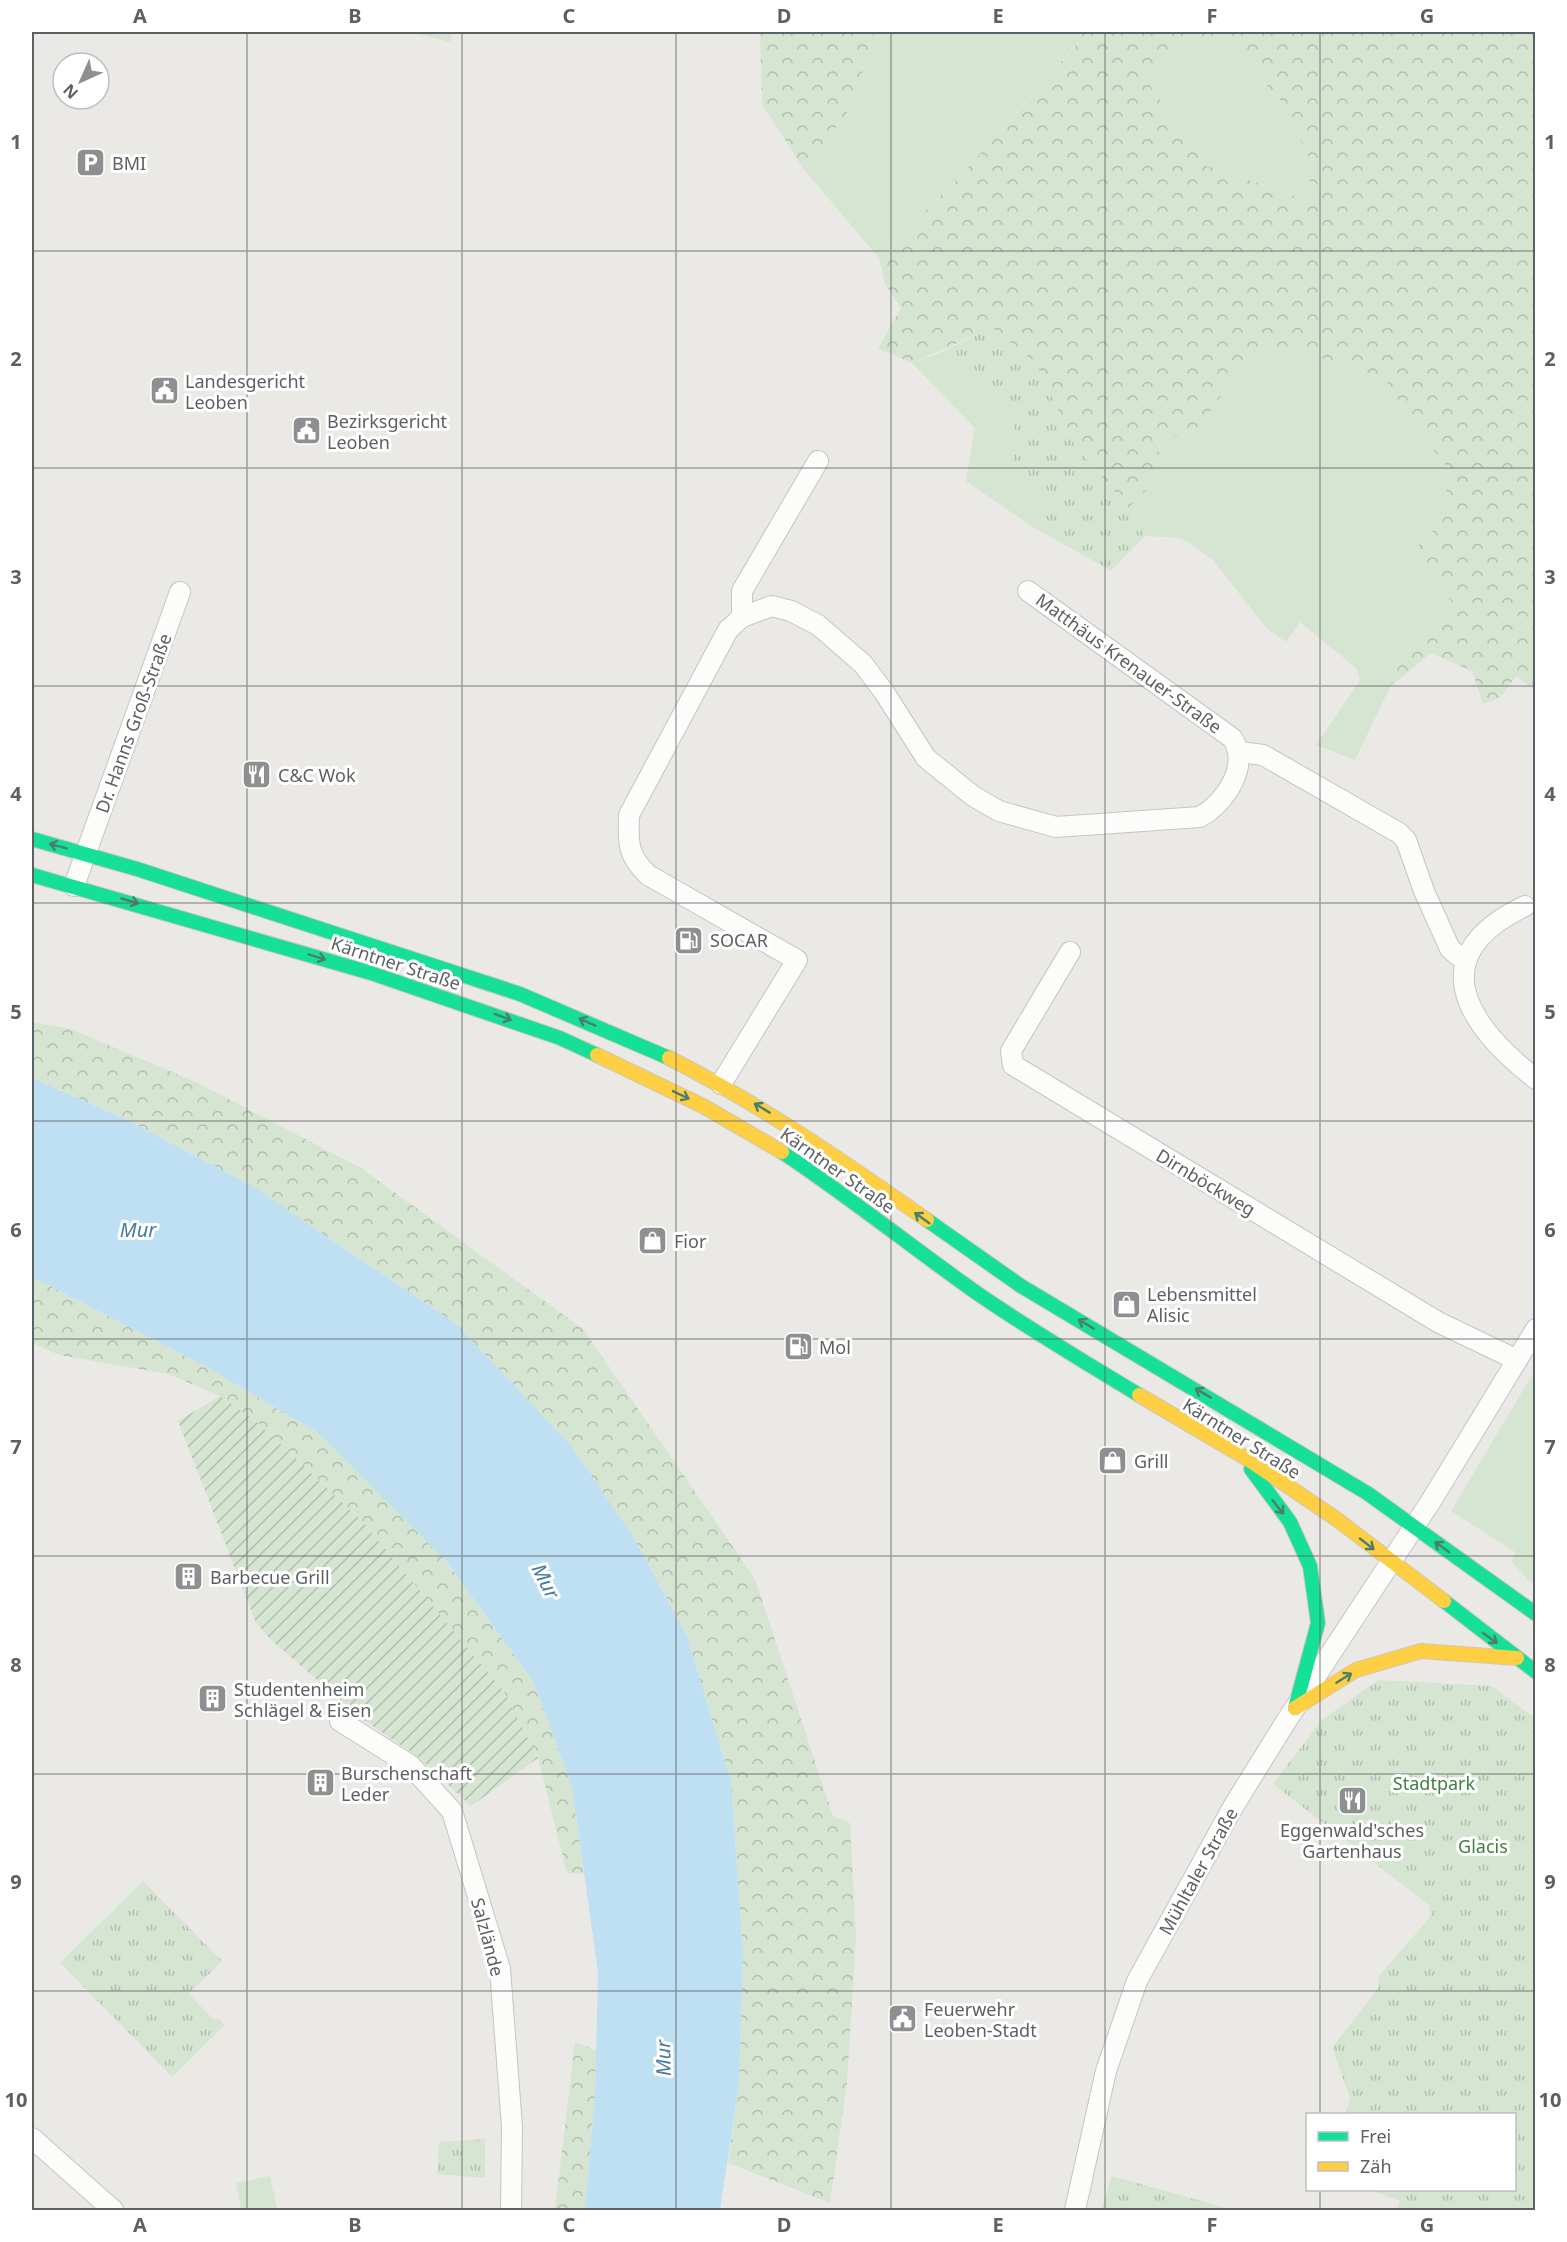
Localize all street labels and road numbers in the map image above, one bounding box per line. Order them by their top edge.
street label: Matthäus Krenauer-Straße [1031,587,1227,739]
street label: Dr. Hanns Groß-Straße [89,630,177,816]
street label: Kärntner Straße [328,931,464,995]
street label: Kärntner Straße [776,1122,900,1218]
street label: Dirnböckweg [1152,1143,1260,1221]
street label: Kärntner Straße [1179,1392,1305,1484]
street label: Mühltaler Straße [1153,1803,1243,1939]
street label: Salzlände [466,1895,510,1979]

